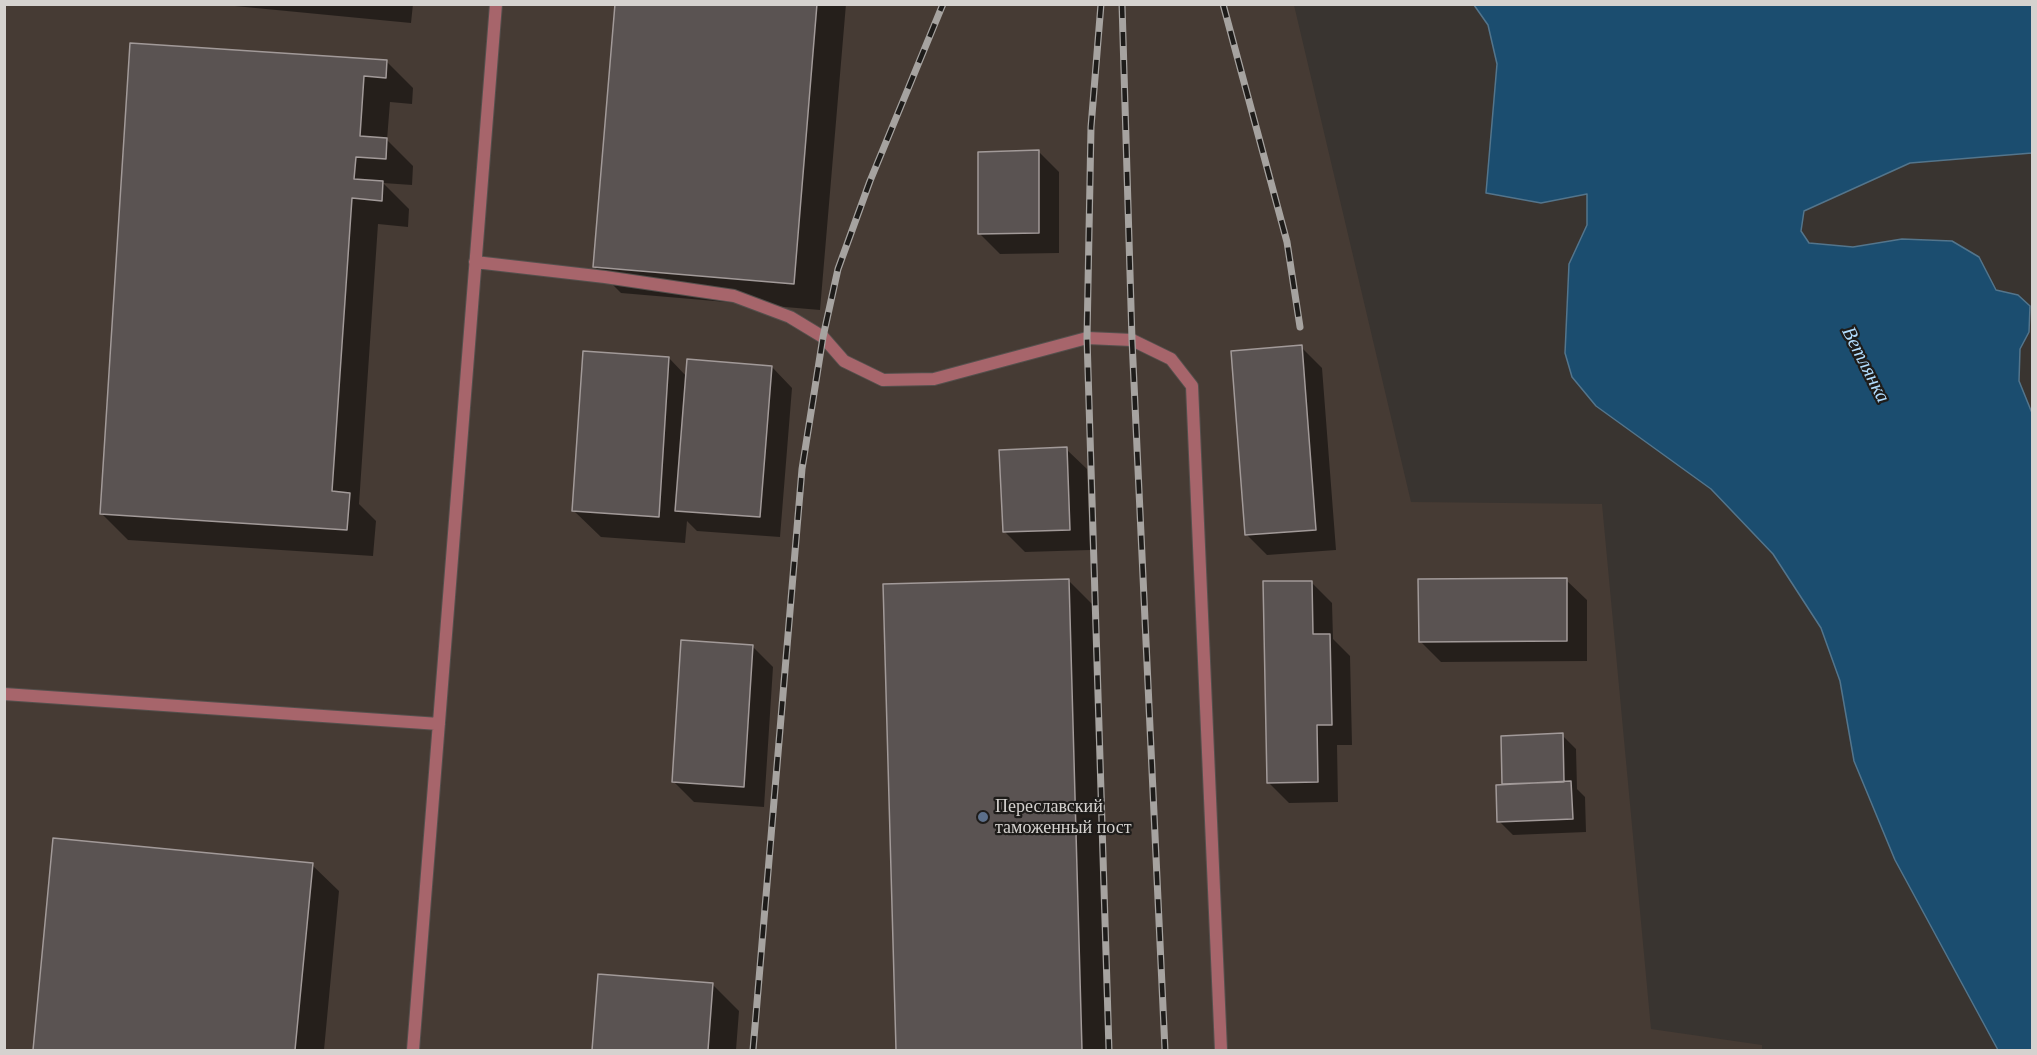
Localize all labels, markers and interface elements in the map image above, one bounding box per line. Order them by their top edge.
water label: Ветлянка [1836,323,1894,407]
place label: Переславский таможенный пост [995,796,1132,838]
marker: Переславский таможенный пост [976,810,990,824]

